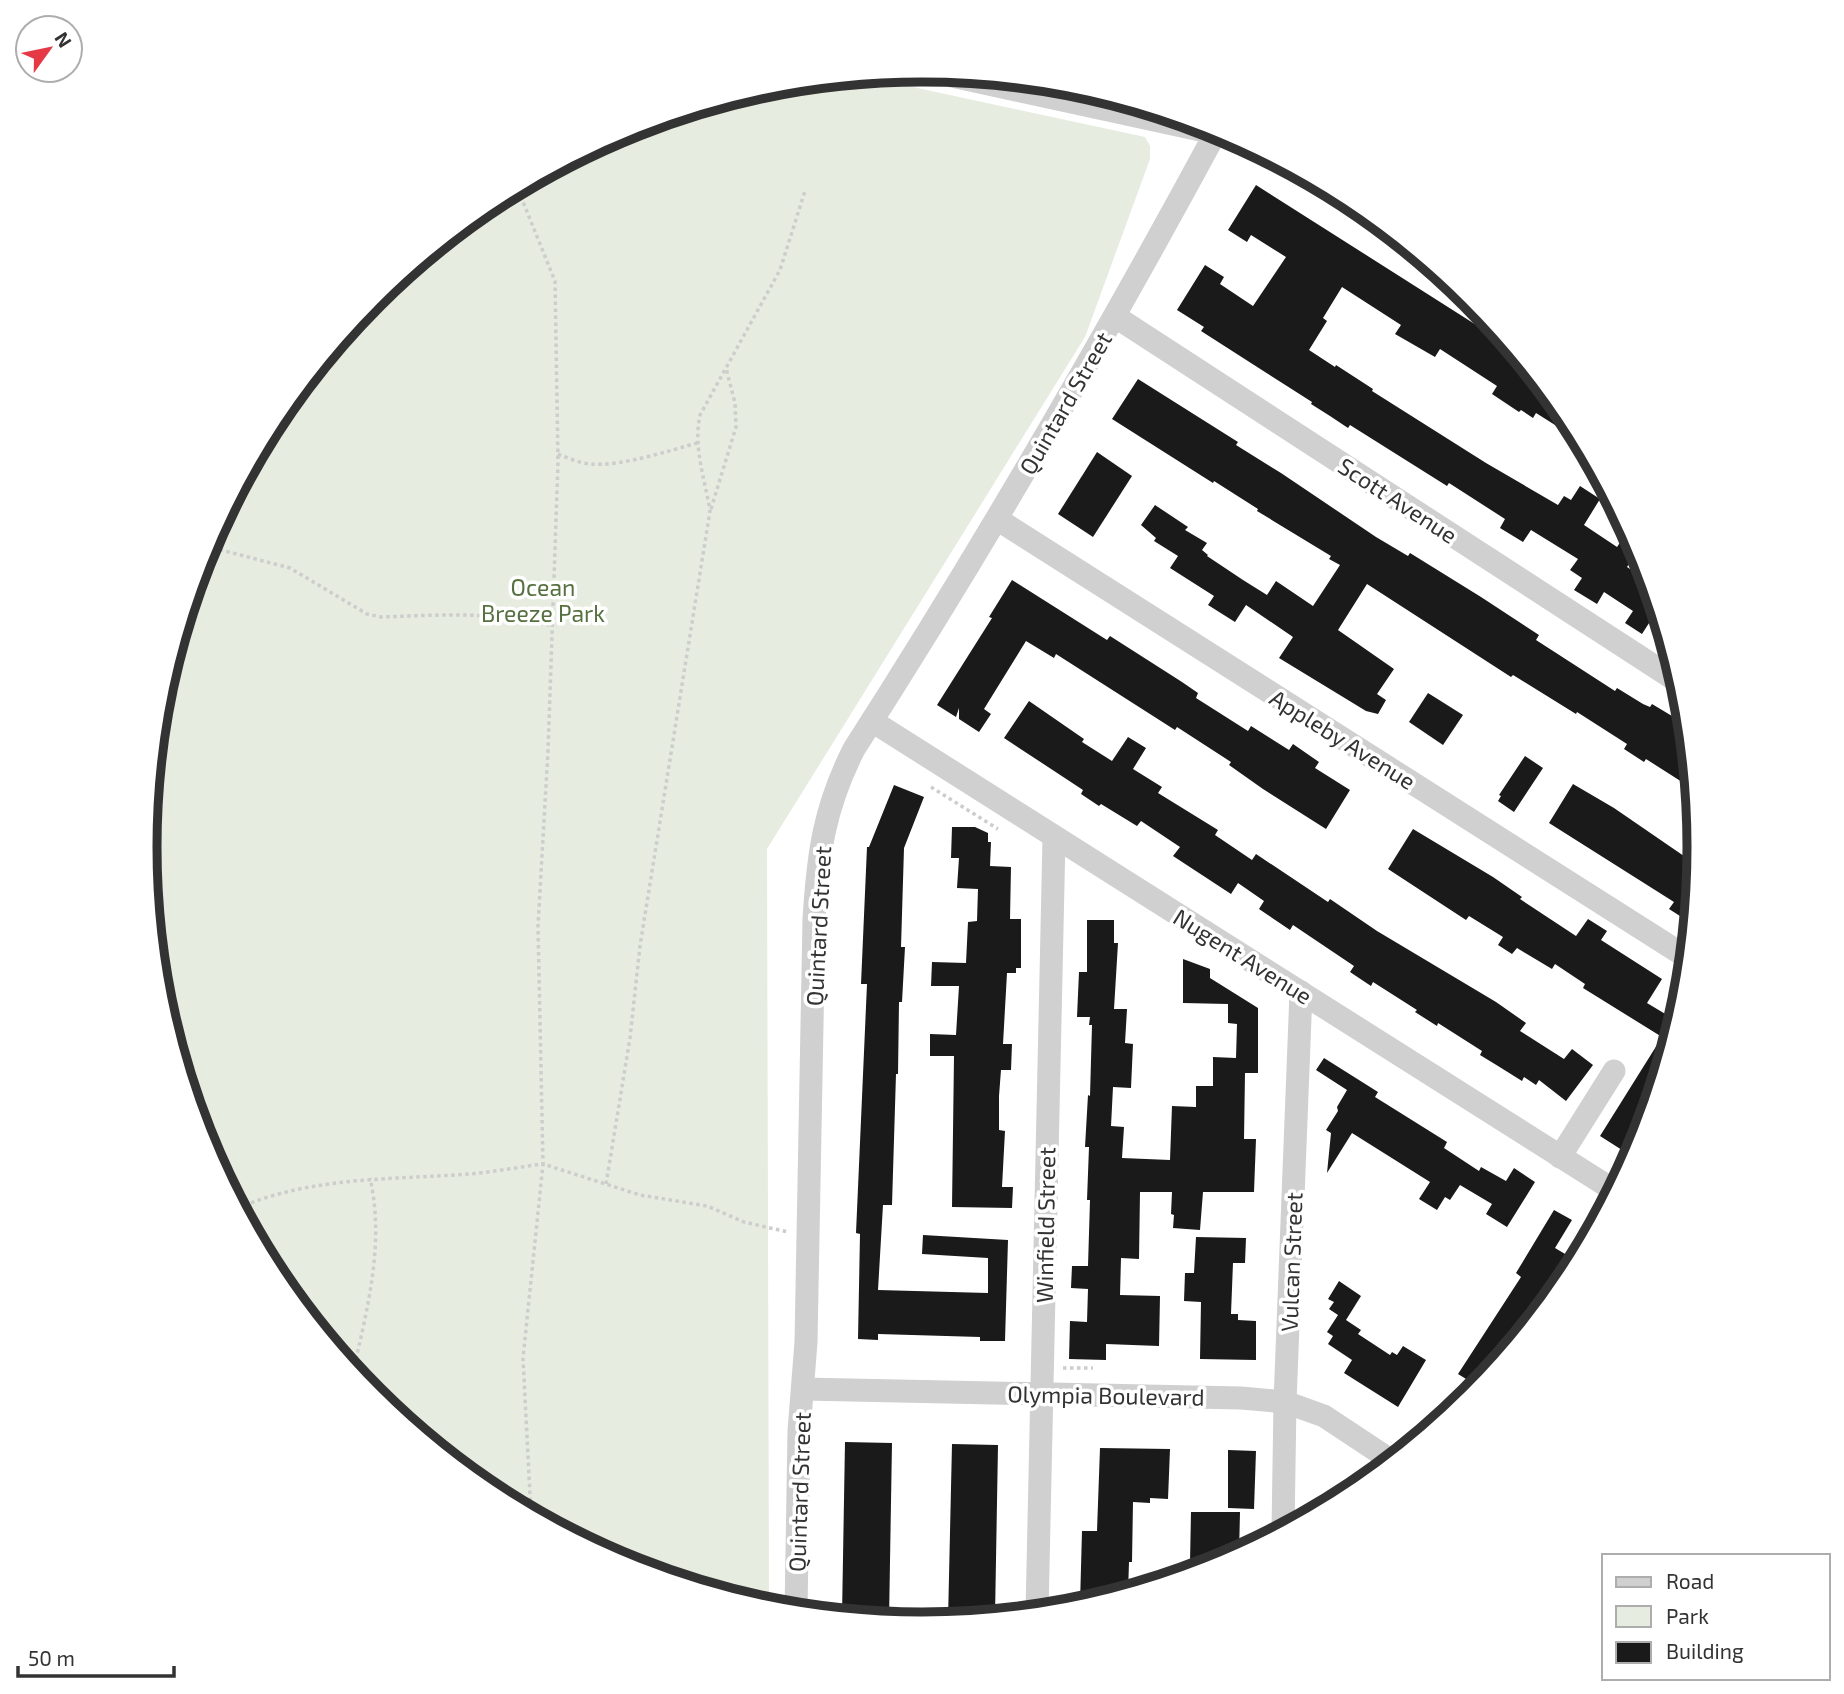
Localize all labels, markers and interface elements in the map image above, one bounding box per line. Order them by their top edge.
north arrow [14,14,84,84]
text: N [50,27,77,51]
street label: Quintard Street [1013,326,1117,479]
street label: Scott Avenue [1333,451,1463,549]
park label: Ocean Breeze Park [481,573,605,627]
street label: Appleby Avenue [1265,683,1421,795]
street label: Quintard Street [800,845,836,1007]
street label: Nugent Avenue [1168,902,1318,1010]
street label: Winfield Street [1030,1146,1060,1303]
street label: Vulcan Street [1275,1191,1307,1332]
street label: Olympia Boulevard [1007,1379,1205,1411]
street label: Quintard Street [782,1411,816,1573]
legend [1602,1554,1830,1680]
text: Road [1666,1568,1714,1593]
text: Park [1666,1603,1709,1628]
scale bar [18,1634,173,1678]
text: Building [1666,1638,1744,1663]
text: 50 m [28,1645,75,1670]

